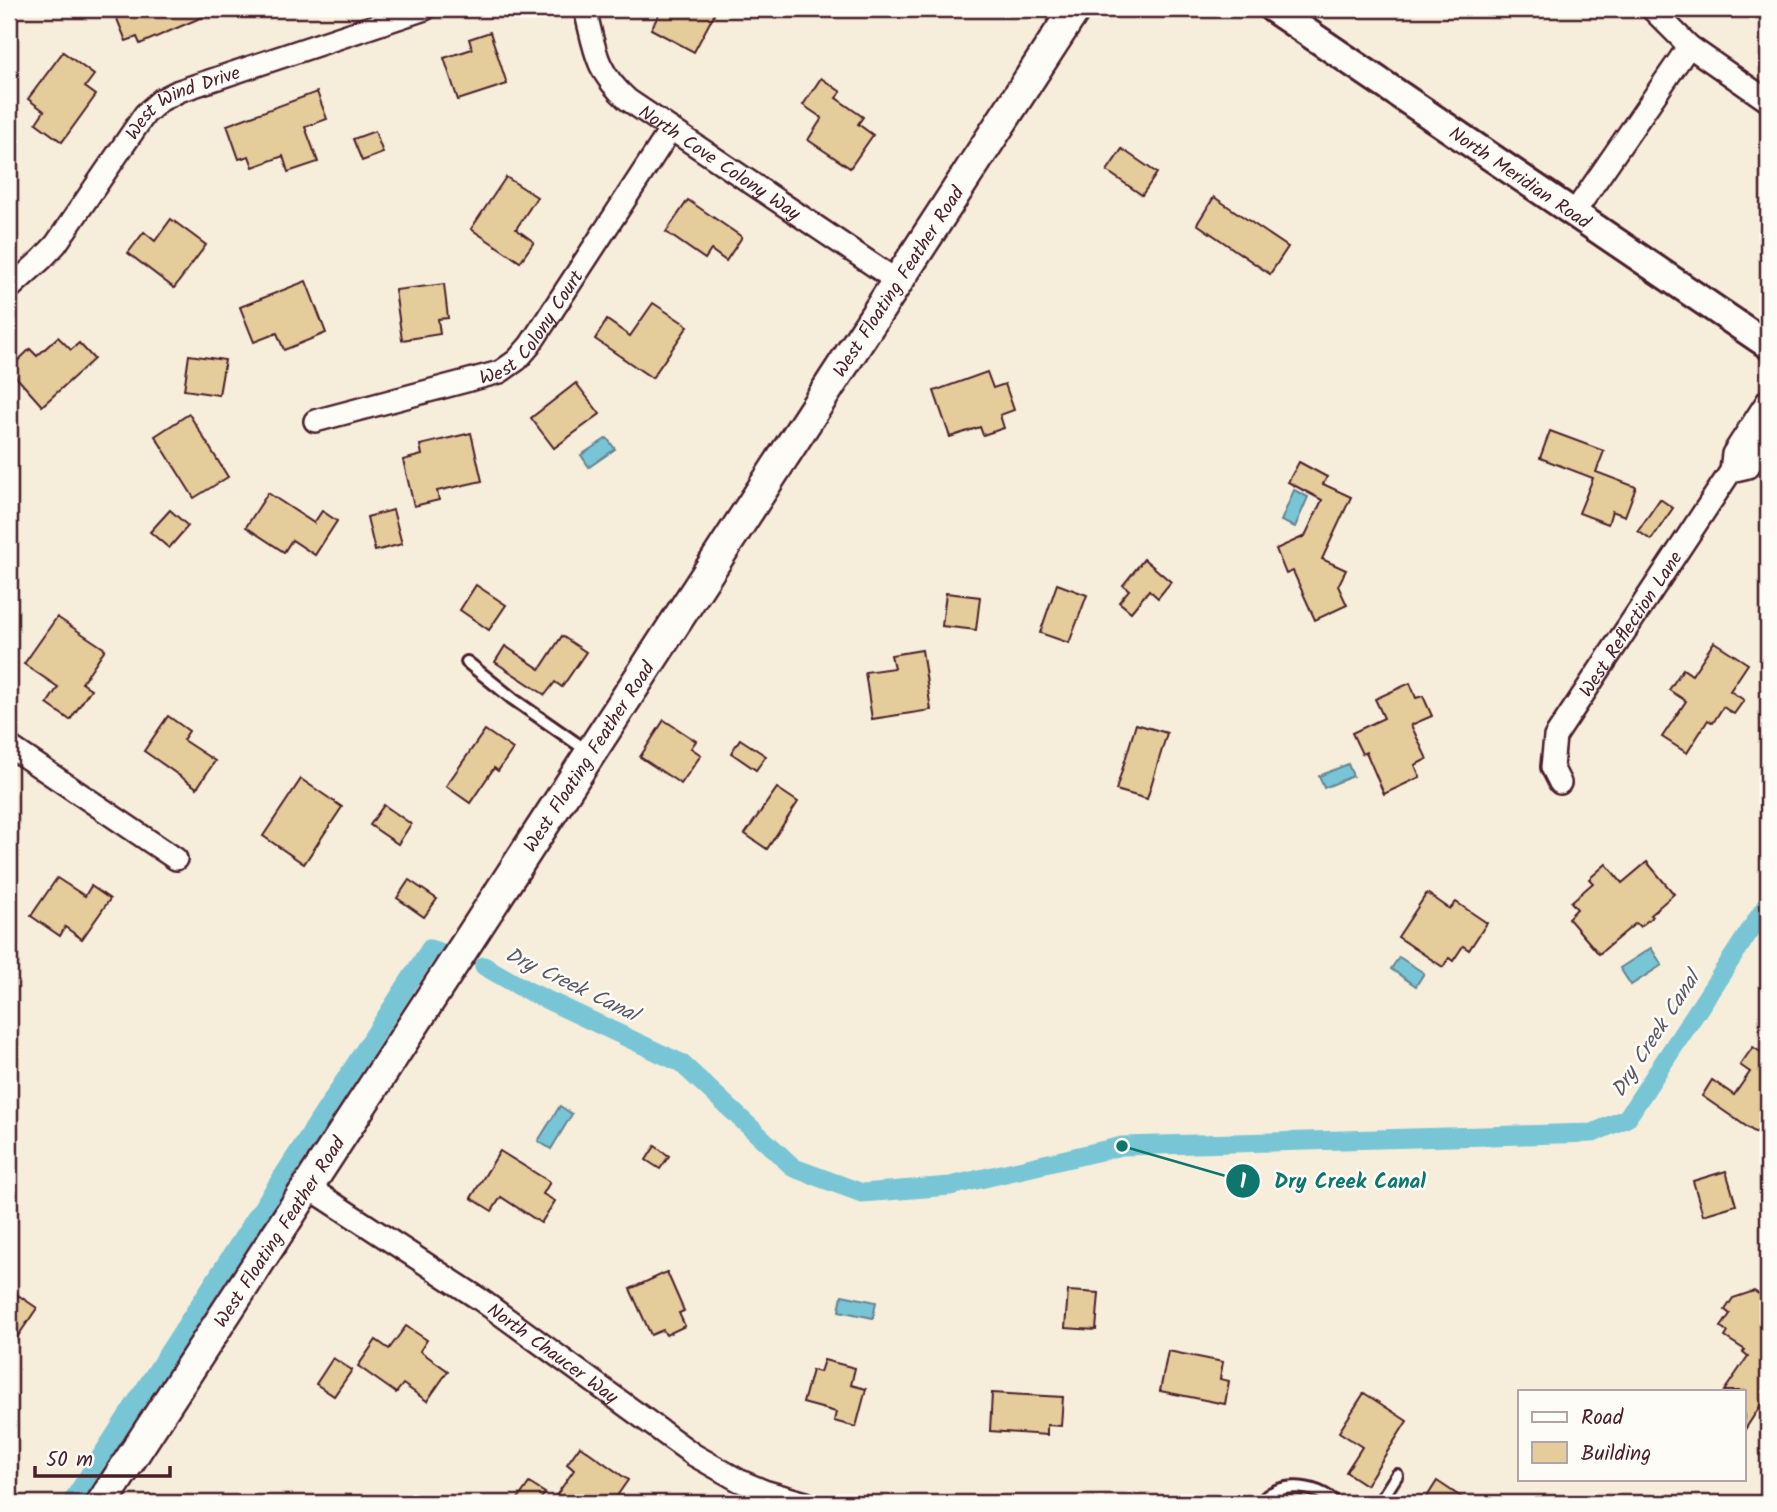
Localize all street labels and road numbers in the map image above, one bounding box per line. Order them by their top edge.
street label: West Wind Drive [118,58,245,147]
street label: North Cove Colony Way [632,98,807,230]
street label: North Meridian Road [1442,120,1597,238]
street label: West Floating Feather Road [826,180,973,384]
street label: West Colony Court [476,264,592,394]
street label: West Reflection Lane [1572,545,1691,704]
street label: West Floating Feather Road [517,655,664,859]
street label: West Floating Feather Road [207,1131,354,1334]
street label: North Chaucer Way [480,1296,625,1413]

